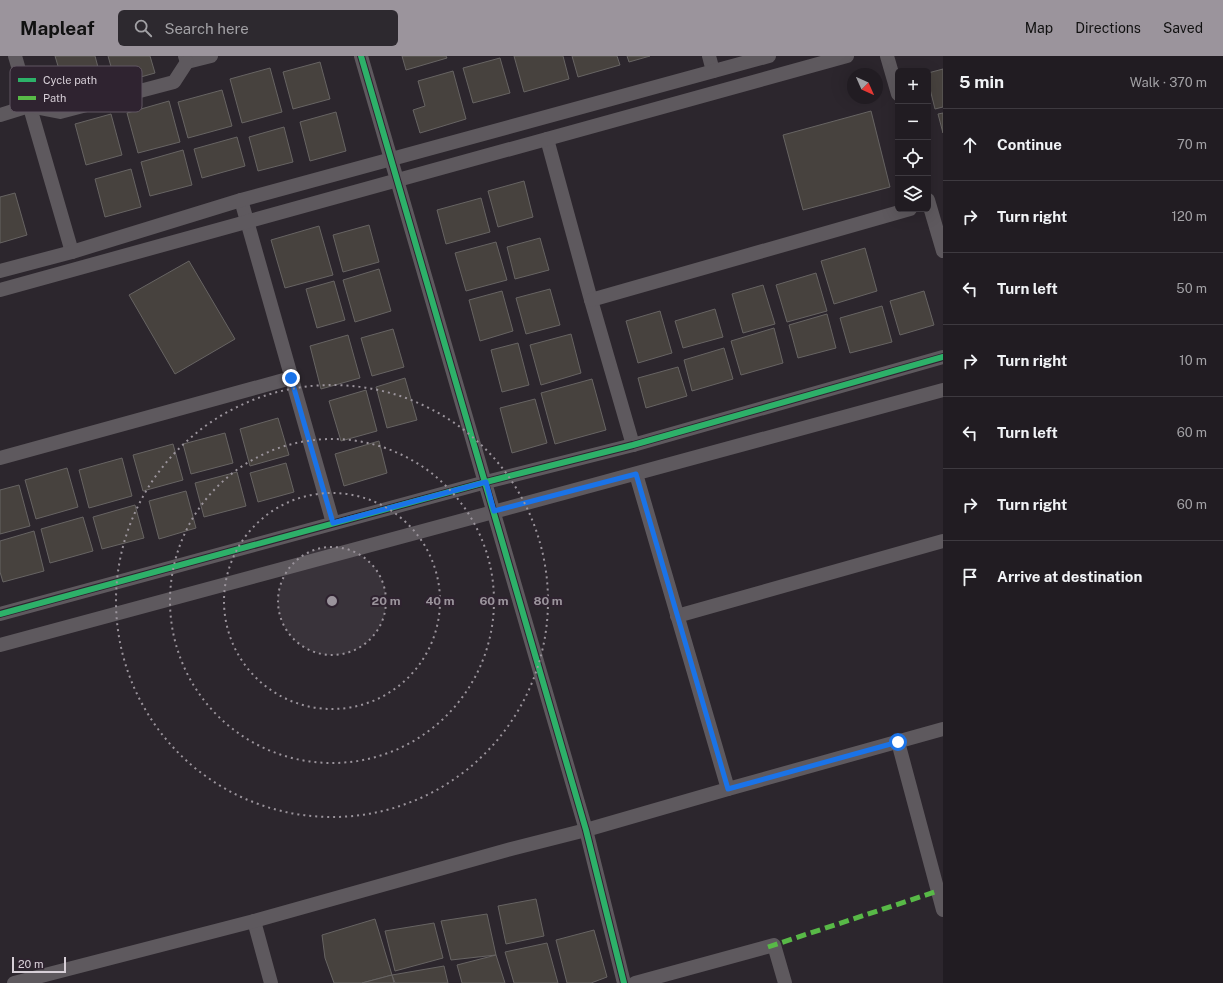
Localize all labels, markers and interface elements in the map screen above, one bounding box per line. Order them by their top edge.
search box [118,10,398,46]
text: Mapleaf [20,17,94,39]
icon: search [132,17,154,39]
text: Search here [164,20,249,37]
text: Map [1025,20,1053,36]
text: Directions [1075,20,1141,36]
text: Saved [1163,20,1203,36]
legend [10,66,142,112]
north arrow [847,68,883,104]
map controls [895,68,931,212]
button: + [895,68,931,104]
text: 5 min [959,72,1004,92]
text: Cycle path [43,74,97,86]
text: Walk · 370 m [1130,75,1207,90]
text: Path [43,92,66,104]
button: − [895,104,931,140]
icon: ahead [959,134,981,156]
text: Continue [997,136,1062,153]
text: 70 m [1177,137,1207,152]
button: locate [895,140,931,176]
button: layers [895,176,931,212]
icon: right [959,206,981,228]
text: Turn right [997,208,1067,225]
text: 120 m [1172,209,1207,224]
icon: left [959,278,981,300]
text: Turn left [997,280,1058,297]
text: 50 m [1176,281,1207,296]
icon: right [959,350,981,372]
text: Turn right [997,352,1067,369]
text: 10 m [1179,353,1207,368]
route end [282,369,300,387]
icon: left [959,422,981,444]
text: Turn left [997,424,1058,441]
text: 60 m [1177,425,1207,440]
icon: right [959,494,981,516]
text: Turn right [997,496,1067,513]
text: 60 m [1177,497,1207,512]
icon: arrive [959,566,981,588]
text: Arrive at destination [997,568,1142,585]
centre of rings [325,594,339,608]
text: 20 m [372,594,401,608]
text: 40 m [425,594,455,608]
text: 60 m [479,594,509,608]
text: 80 m [533,594,563,608]
route start [889,733,907,751]
scale bar [12,955,66,974]
text: 20 m [18,958,43,970]

